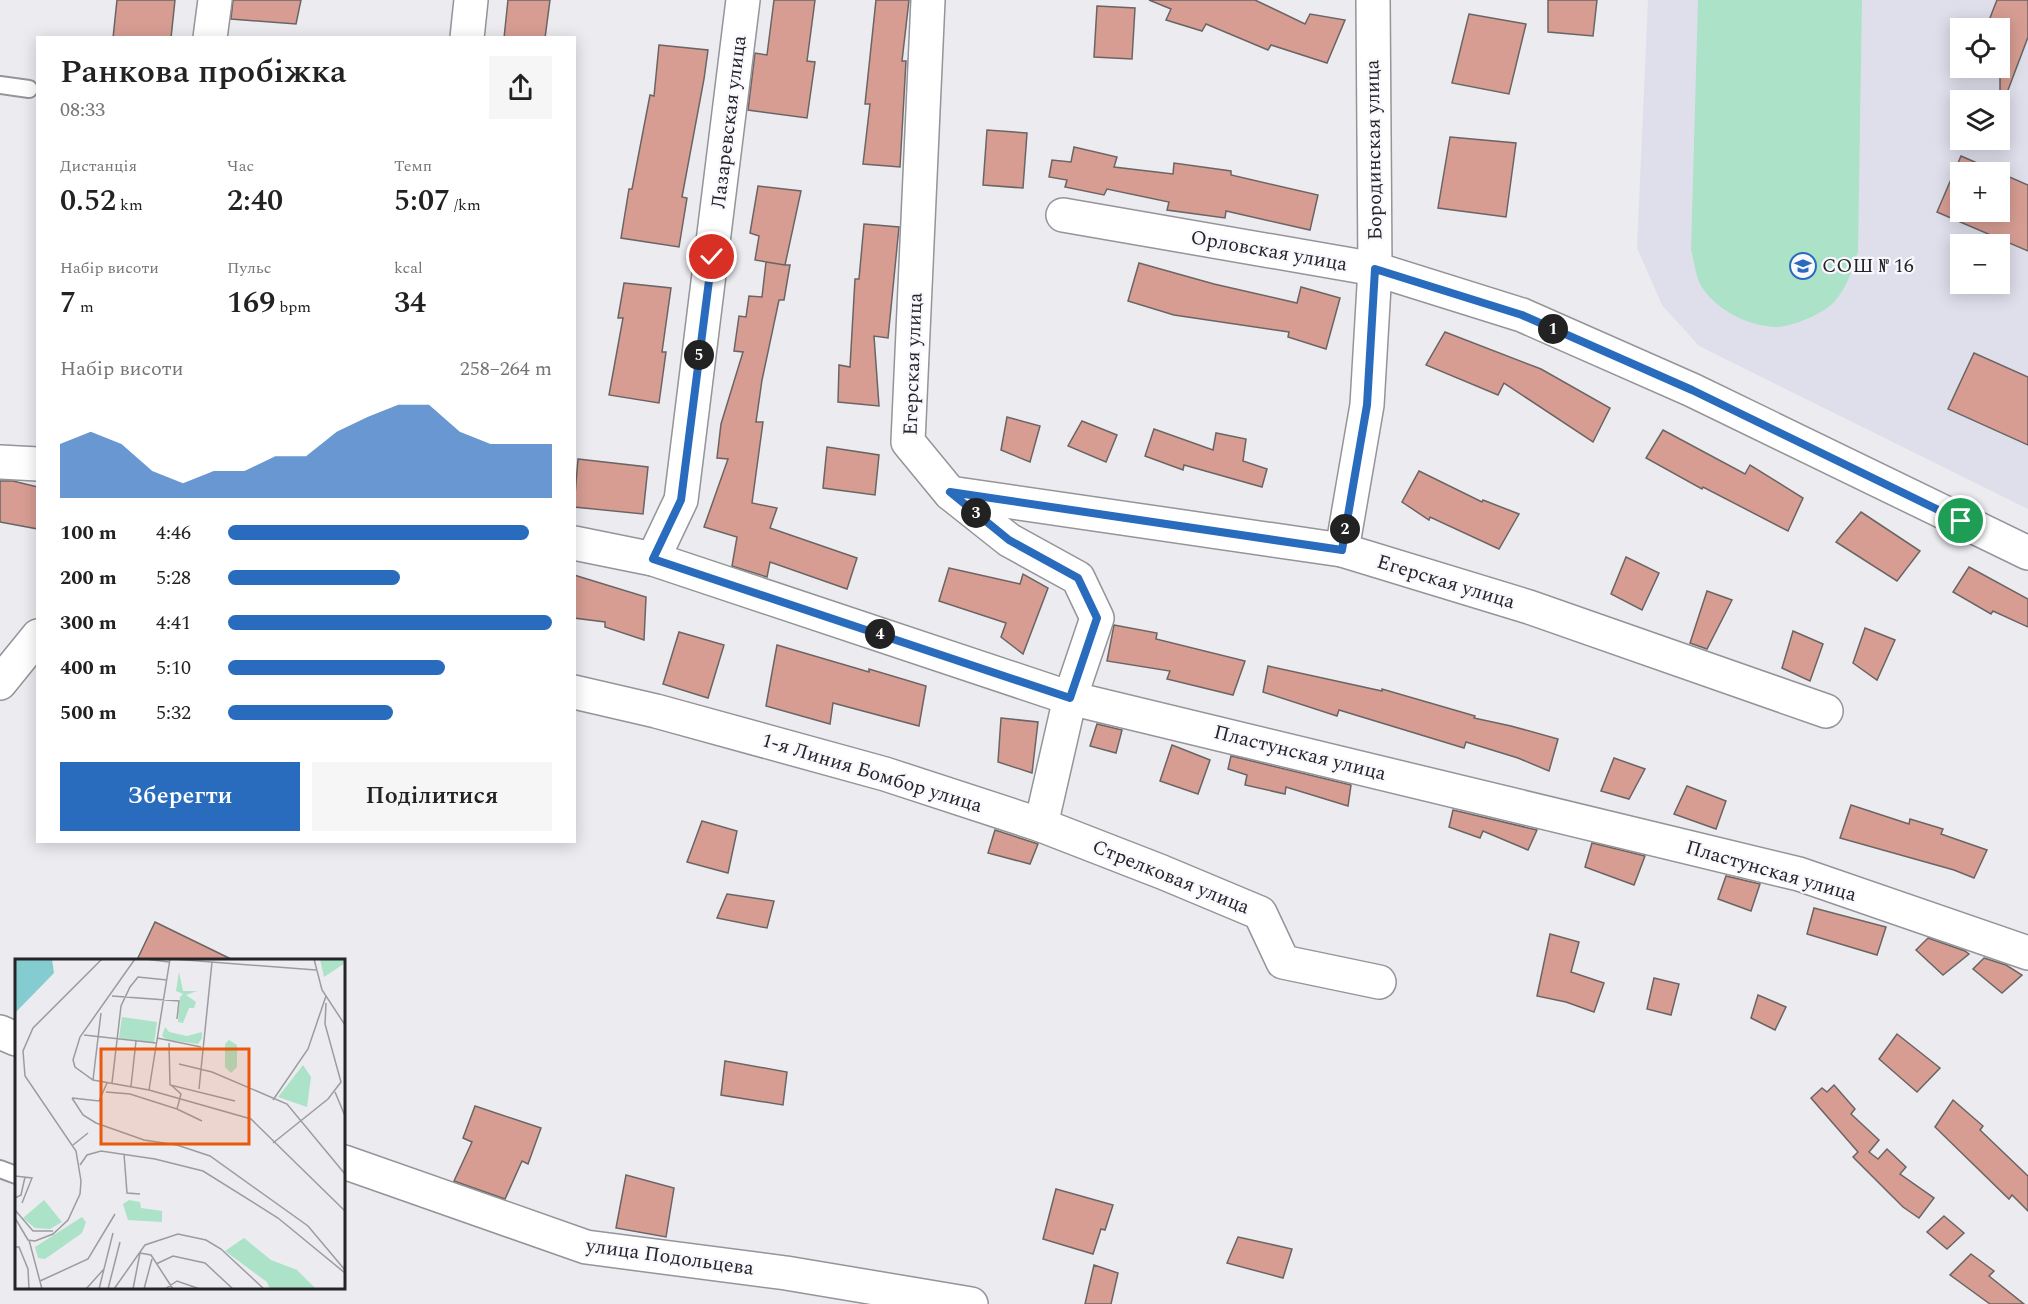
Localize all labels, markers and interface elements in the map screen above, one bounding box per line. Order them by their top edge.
map controls [1950,18,2010,294]
button: locate [1950,18,2010,78]
street label: Лазаревская улица [703,33,755,210]
text: Ранкова пробіжка [60,47,347,97]
button: share [489,56,552,119]
street label: Бородинская улица [1357,59,1391,241]
button: layers [1950,90,2010,150]
text: 08:33 [60,95,105,125]
text: Дистанція [60,154,137,178]
text: Час [227,154,254,178]
text: Темп [394,154,432,178]
button: + [1950,162,2010,222]
text: 0.52 [60,178,116,224]
text: 2:40 [227,178,283,224]
text: 5:07 [394,178,450,224]
text: km [116,193,143,217]
text: /km [450,193,481,217]
street label: Орловская улица [1188,222,1350,280]
pin [686,231,737,282]
button: − [1950,234,2010,294]
icon: check [695,240,728,273]
school or university icon: СОШ № 16 [1788,251,1818,281]
place label: СОШ № 16 [1822,251,1914,281]
text: Набір висоти [60,256,159,280]
text: Пульс [227,256,271,280]
text: kcal [394,256,423,280]
text: 7 [60,280,76,326]
text: 169 [227,280,275,326]
text: 34 [394,280,426,326]
street label: Егерская улица [896,292,930,436]
text: m [76,295,94,319]
text: bpm [275,295,311,319]
pin: 1 [1538,314,1568,344]
text: 1 [1549,317,1557,341]
pin: 5 [684,340,714,370]
text: 5 [695,343,703,367]
text: Набір висоти [60,354,184,384]
text: 258–264 m [460,354,552,384]
pin [1935,495,1986,546]
pin: 3 [961,498,991,528]
text: 3 [972,501,980,525]
icon: arrive [1944,504,1977,537]
pin: 2 [1330,514,1360,544]
text: 2 [1341,517,1349,541]
text: 100 m [60,518,117,548]
text: 4:46 [156,518,191,548]
street label: Егерская улица [1373,547,1519,617]
text: 200 m [60,563,117,593]
text: 5:28 [156,563,191,593]
text: 300 m [60,608,117,638]
text: 4:41 [156,608,191,638]
pin: 4 [865,619,895,649]
text: 4 [876,622,884,646]
text: 400 m [60,653,117,683]
text: 5:10 [156,653,191,683]
text: 500 m [60,698,117,728]
text: 5:32 [156,698,191,728]
street label: Пластунская улица [1211,717,1390,789]
street label: 1-я Линия Бомбор улица [758,725,986,821]
button: Зберегти [60,762,300,831]
button: Поділитися [312,762,552,831]
street label: Стрелковая улица [1088,832,1255,922]
street label: Пластунская улица [1682,832,1860,910]
inset map [15,959,345,1289]
street label: улица Подольцева [583,1230,756,1284]

